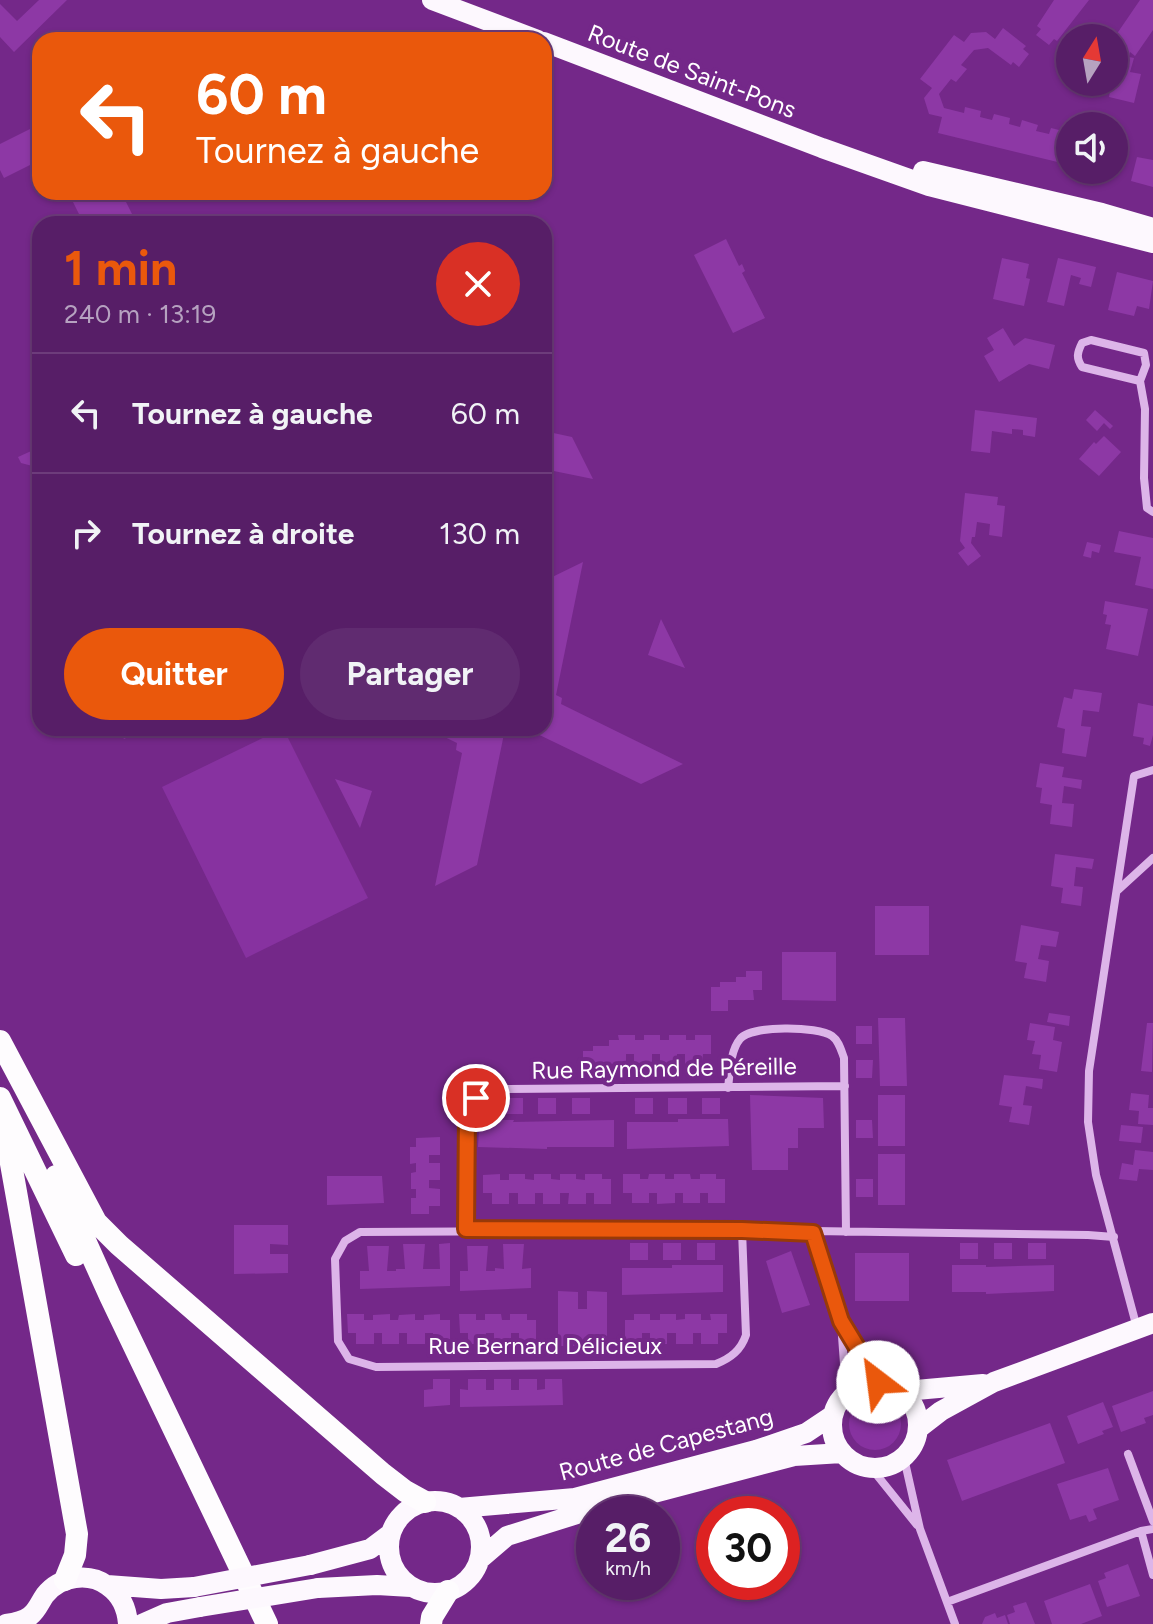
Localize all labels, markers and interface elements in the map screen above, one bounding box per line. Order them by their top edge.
street label: Route de Saint-Pons [584,18,800,124]
north arrow [1056,24,1128,96]
map controls [1056,24,1128,184]
text: 60 m [196,61,327,128]
icon: left [64,64,168,168]
button: sound [1056,112,1128,184]
text: Tournez à gauche [196,129,479,172]
text: 1 min [64,239,177,297]
button: close [436,242,520,326]
text: 240 m · 13:19 [64,298,216,330]
icon: left [64,391,108,435]
text: Tournez à gauche [132,395,373,432]
text: 60 m [451,395,520,432]
icon: right [64,511,108,555]
text: Tournez à droite [132,515,354,552]
text: 130 m [439,515,520,552]
button: Quitter [64,628,284,720]
button: Partager [300,628,520,720]
street label: Rue Raymond de Péreille [531,1051,797,1085]
pin [442,1064,510,1132]
icon: arrive [454,1076,498,1120]
street label: Rue Bernard Délicieux [428,1331,663,1360]
position arrow [836,1340,920,1424]
street label: Route de Capestang [556,1401,776,1487]
speed limit sign: 30 [696,1496,800,1600]
text: 26 [605,1514,651,1562]
text: km/h [605,1556,651,1580]

